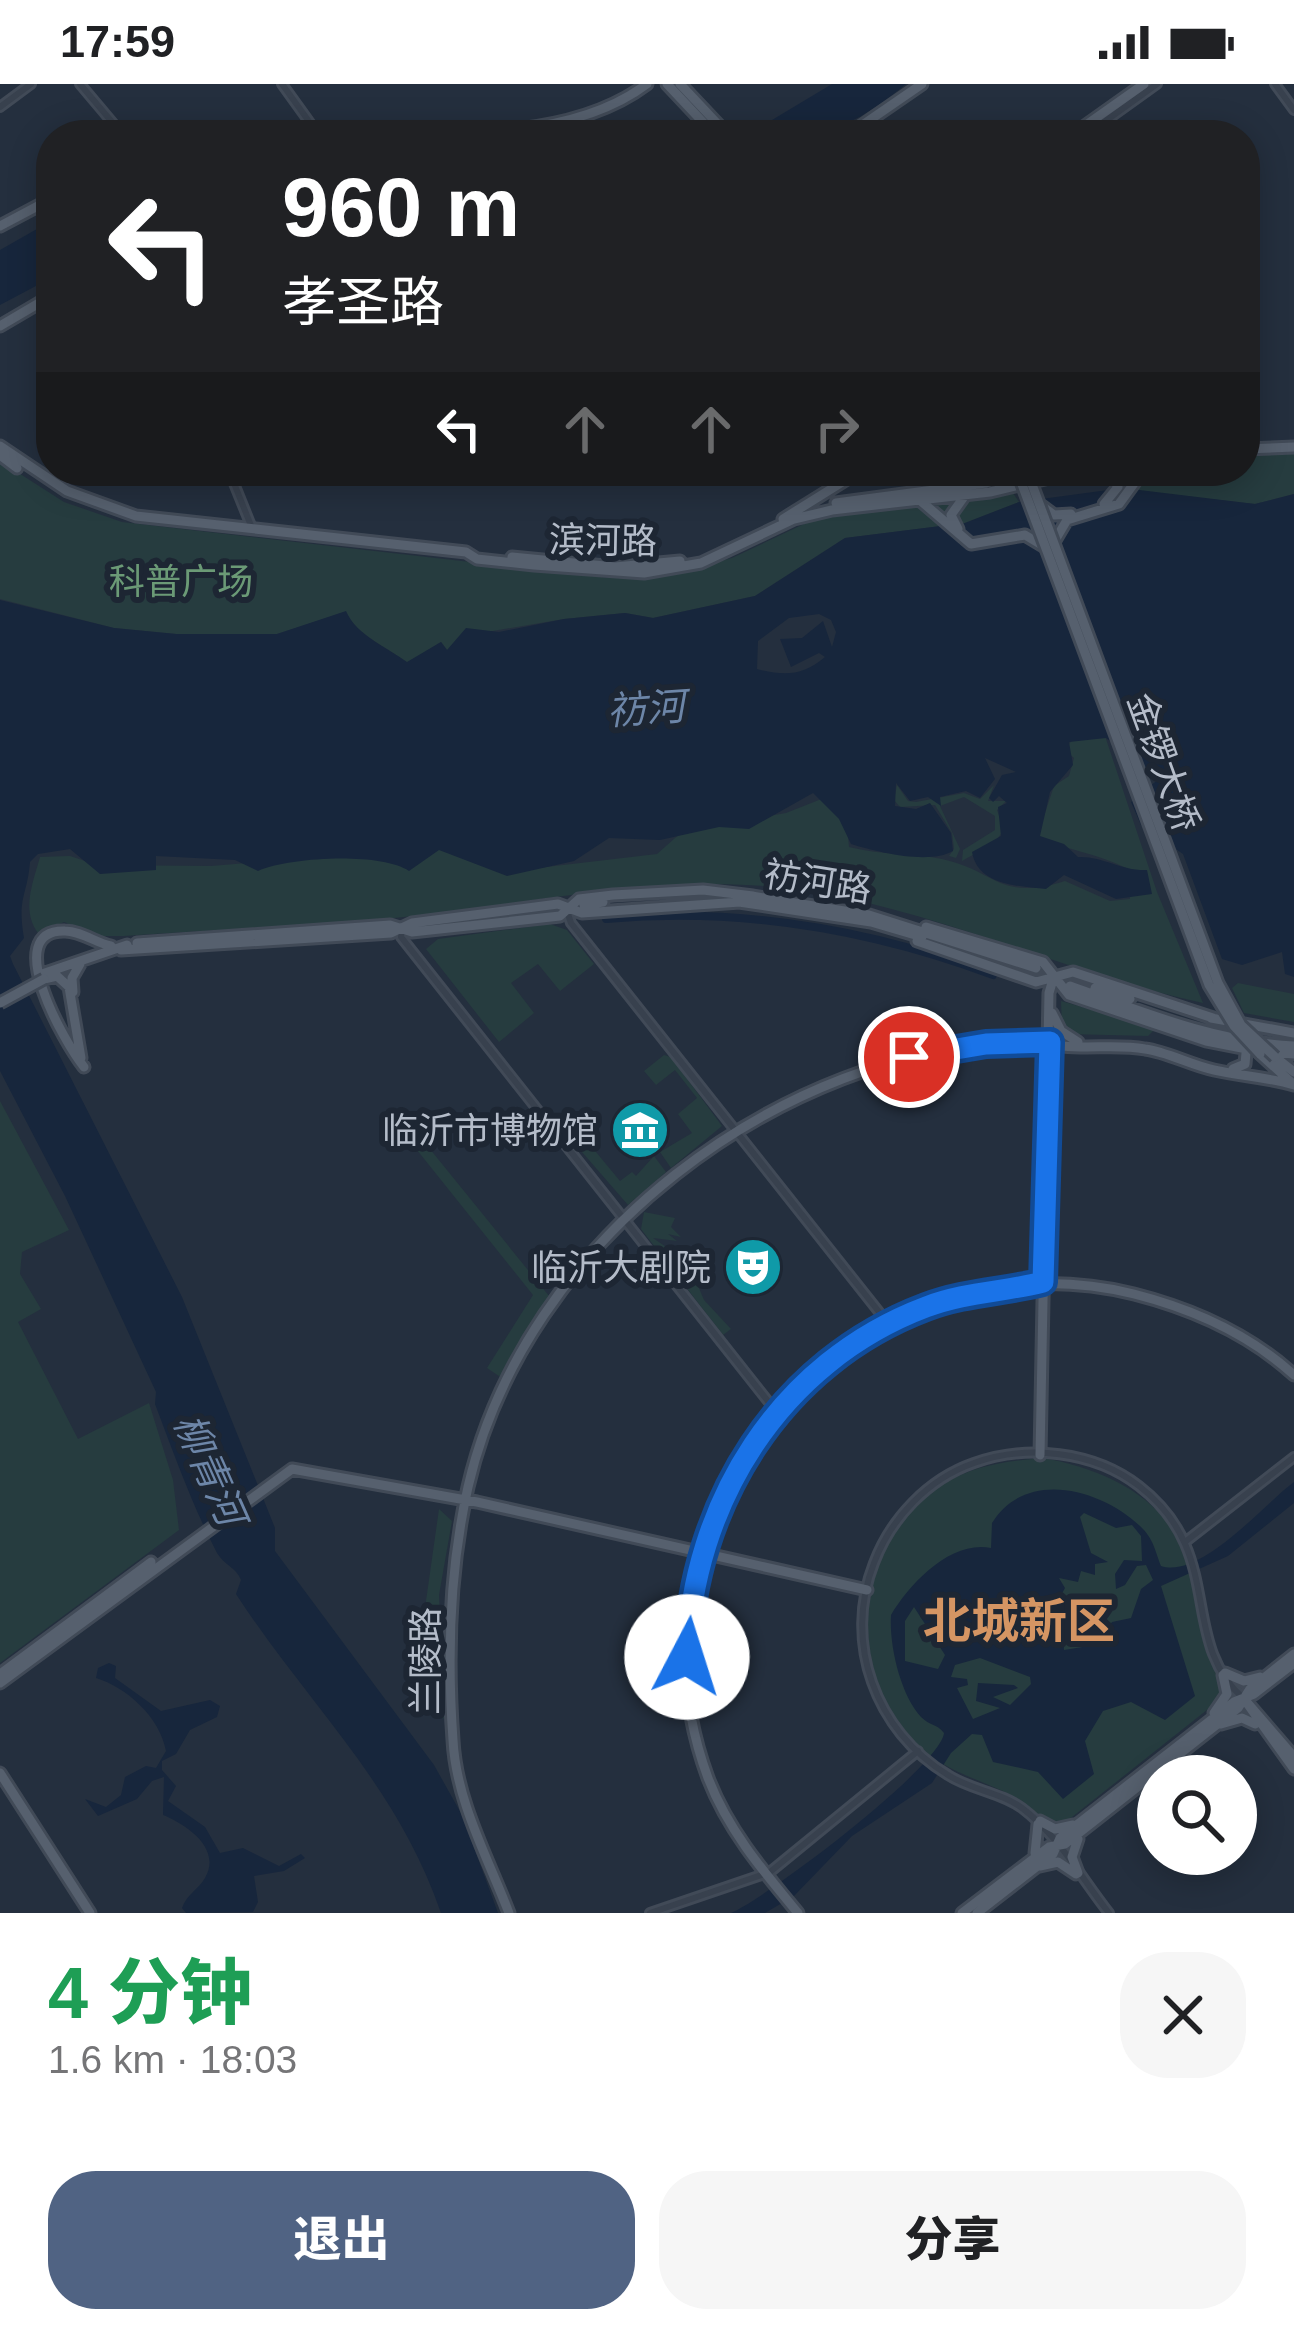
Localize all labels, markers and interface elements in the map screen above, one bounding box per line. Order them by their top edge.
text: 17:59 [60,16,175,67]
text: 960 m [282,160,520,254]
icon: left [84,168,240,324]
text: 孝圣路 [282,272,444,332]
icon: left [426,396,492,462]
icon: ahead [552,396,618,462]
icon: ahead [678,396,744,462]
icon: right [804,396,870,462]
street label: 滨河路 [549,519,657,562]
park label: 科普广场 [109,561,253,602]
water label: 祊河 [606,684,693,733]
street label: 金锣大桥 [1120,687,1207,837]
street label: 祊河路 [761,853,874,910]
pin [858,1006,960,1108]
icon: arrive [876,1024,942,1090]
museum icon: 临沂市博物馆 [609,1099,671,1161]
place label: 临沂市博物馆 [382,1110,598,1151]
theatre icon: 临沂大剧院 [722,1236,784,1298]
place label: 临沂大剧院 [531,1247,711,1288]
water label: 柳青河 [166,1407,256,1538]
position arrow [624,1594,750,1720]
district label: 北城新区 [923,1595,1115,1648]
street label: 兰陵路 [405,1607,446,1715]
map controls [1137,1755,1257,1875]
button: search [1137,1755,1257,1875]
button: close [1120,1952,1246,2078]
text: 4 分钟 [48,1953,252,2033]
text: 1.6 km · 18:03 [48,2038,297,2081]
button: 退出 [48,2171,635,2309]
button: 分享 [659,2171,1246,2309]

